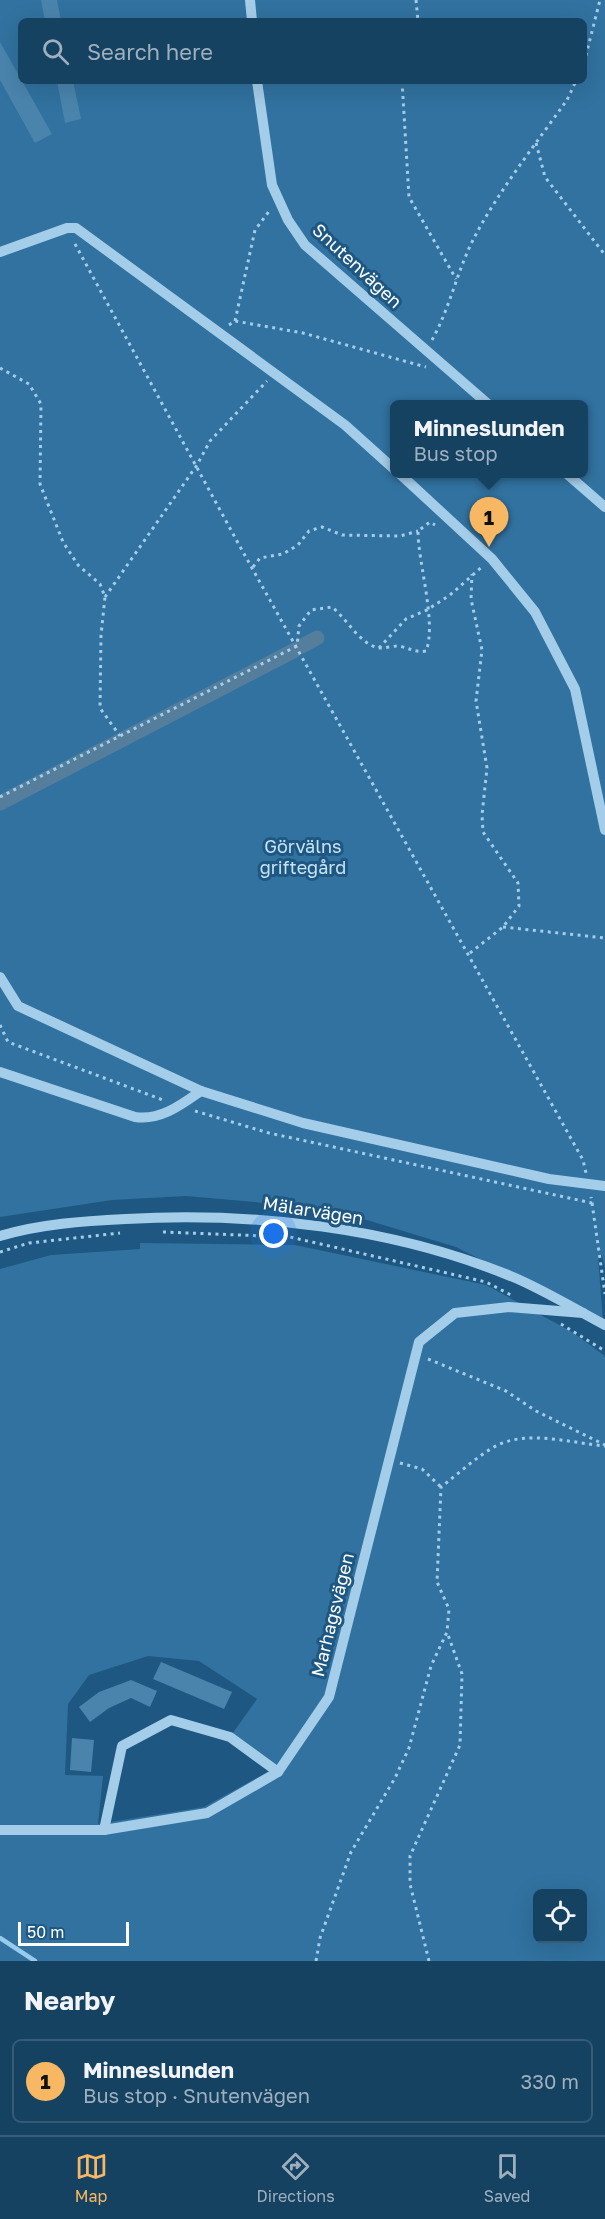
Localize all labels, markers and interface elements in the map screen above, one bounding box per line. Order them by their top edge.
search box [18,18,587,84]
icon: search [39,35,72,68]
text: Search here [87,38,213,65]
street label: Snutenvägen [308,218,407,312]
popup [390,400,588,478]
text: Minneslunden [413,414,565,441]
text: Bus stop [413,441,497,465]
pin: 1 [470,498,508,547]
park label: Görvälns griftegård [260,835,346,878]
street label: Mälarvägen [261,1191,365,1229]
your location [259,1219,288,1248]
street label: Marhagsvägen [306,1550,358,1679]
map controls [533,1889,587,1943]
button: locate [533,1889,587,1943]
scale bar [18,1919,129,1946]
text: 50 m [27,1922,64,1942]
text: Nearby [24,1985,115,2016]
text: Minneslunden [83,2056,234,2083]
text: 1 [40,2069,51,2093]
text: 330 m [521,2069,579,2093]
text: Bus stop · Snutenvägen [83,2083,310,2107]
tab: Map [75,2150,108,2206]
tab: Directions [257,2150,335,2206]
tab: Saved [484,2150,530,2206]

